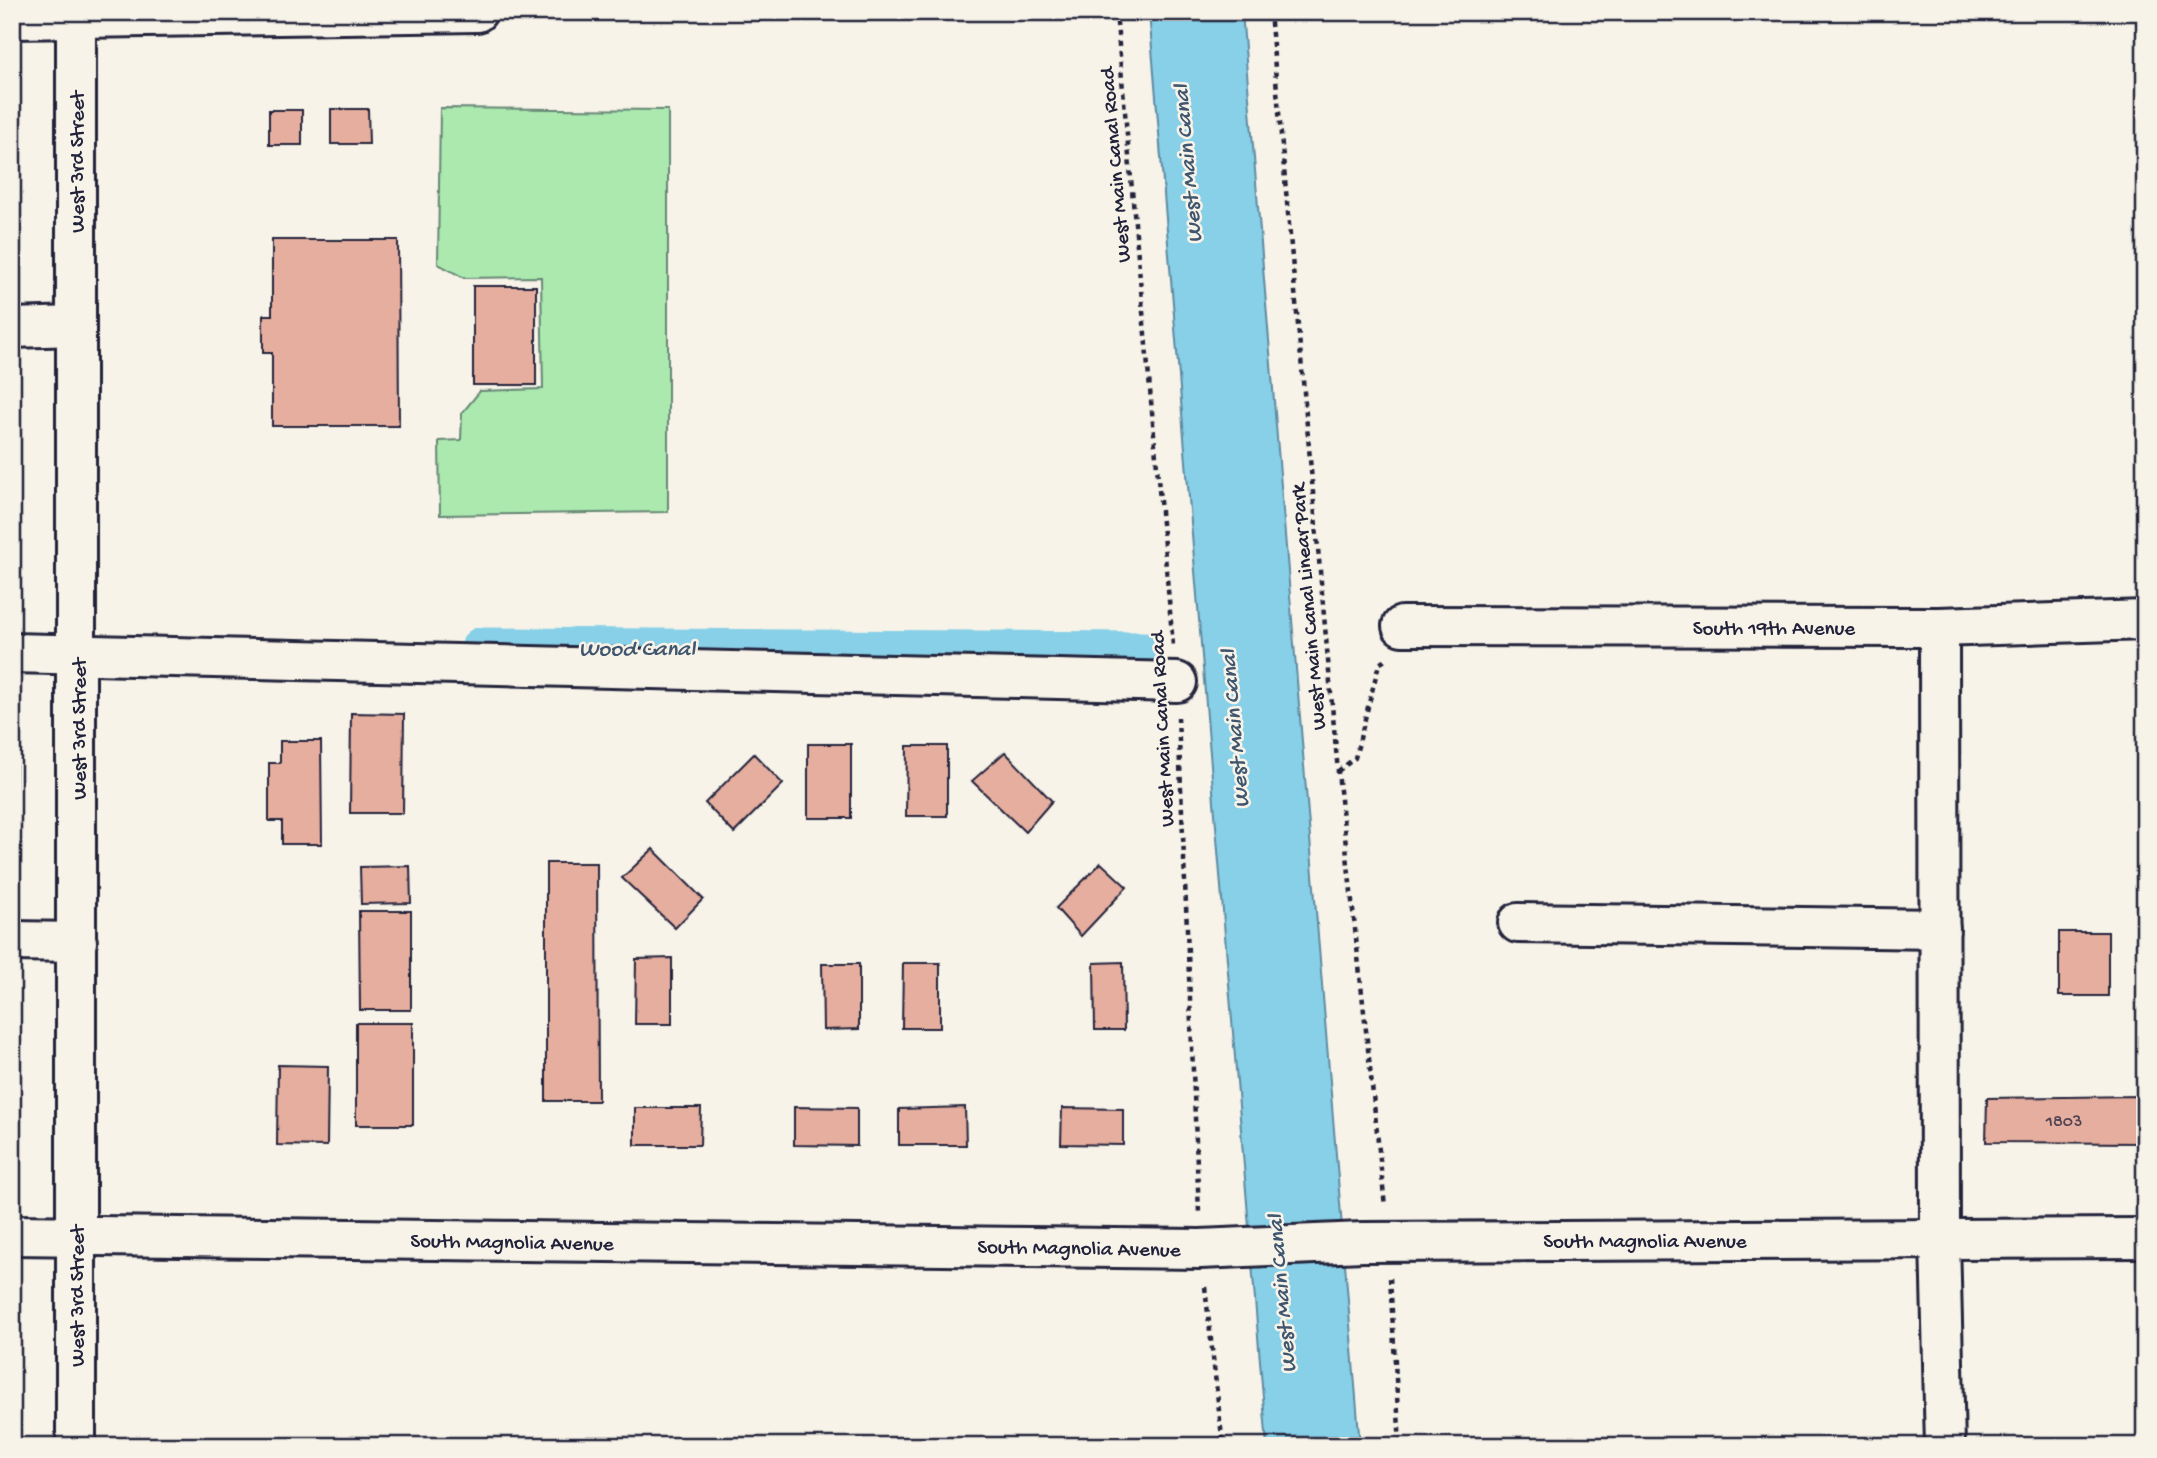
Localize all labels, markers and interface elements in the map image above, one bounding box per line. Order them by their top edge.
street label: West Main Canal Road [1096,64,1138,263]
water label: West Main Canal [1169,81,1210,244]
street label: West 3rd Street [67,89,92,233]
street label: West Main Canal Linear Park [1287,480,1334,731]
street label: South 19th Avenue [1693,618,1856,643]
street label: West Main Canal Road [1147,629,1182,827]
water label: Wood Canal [579,637,697,664]
water label: West Main Canal [1216,646,1257,809]
street label: West 3rd Street [69,656,94,800]
house number: 1803 [2045,1112,2082,1133]
water label: West Main Canal [1263,1211,1304,1374]
street label: West 3rd Street [67,1223,92,1367]
street label: South Magnolia Avenue [410,1230,615,1259]
street label: South Magnolia Avenue [1543,1231,1748,1256]
street label: South Magnolia Avenue [977,1236,1182,1265]

